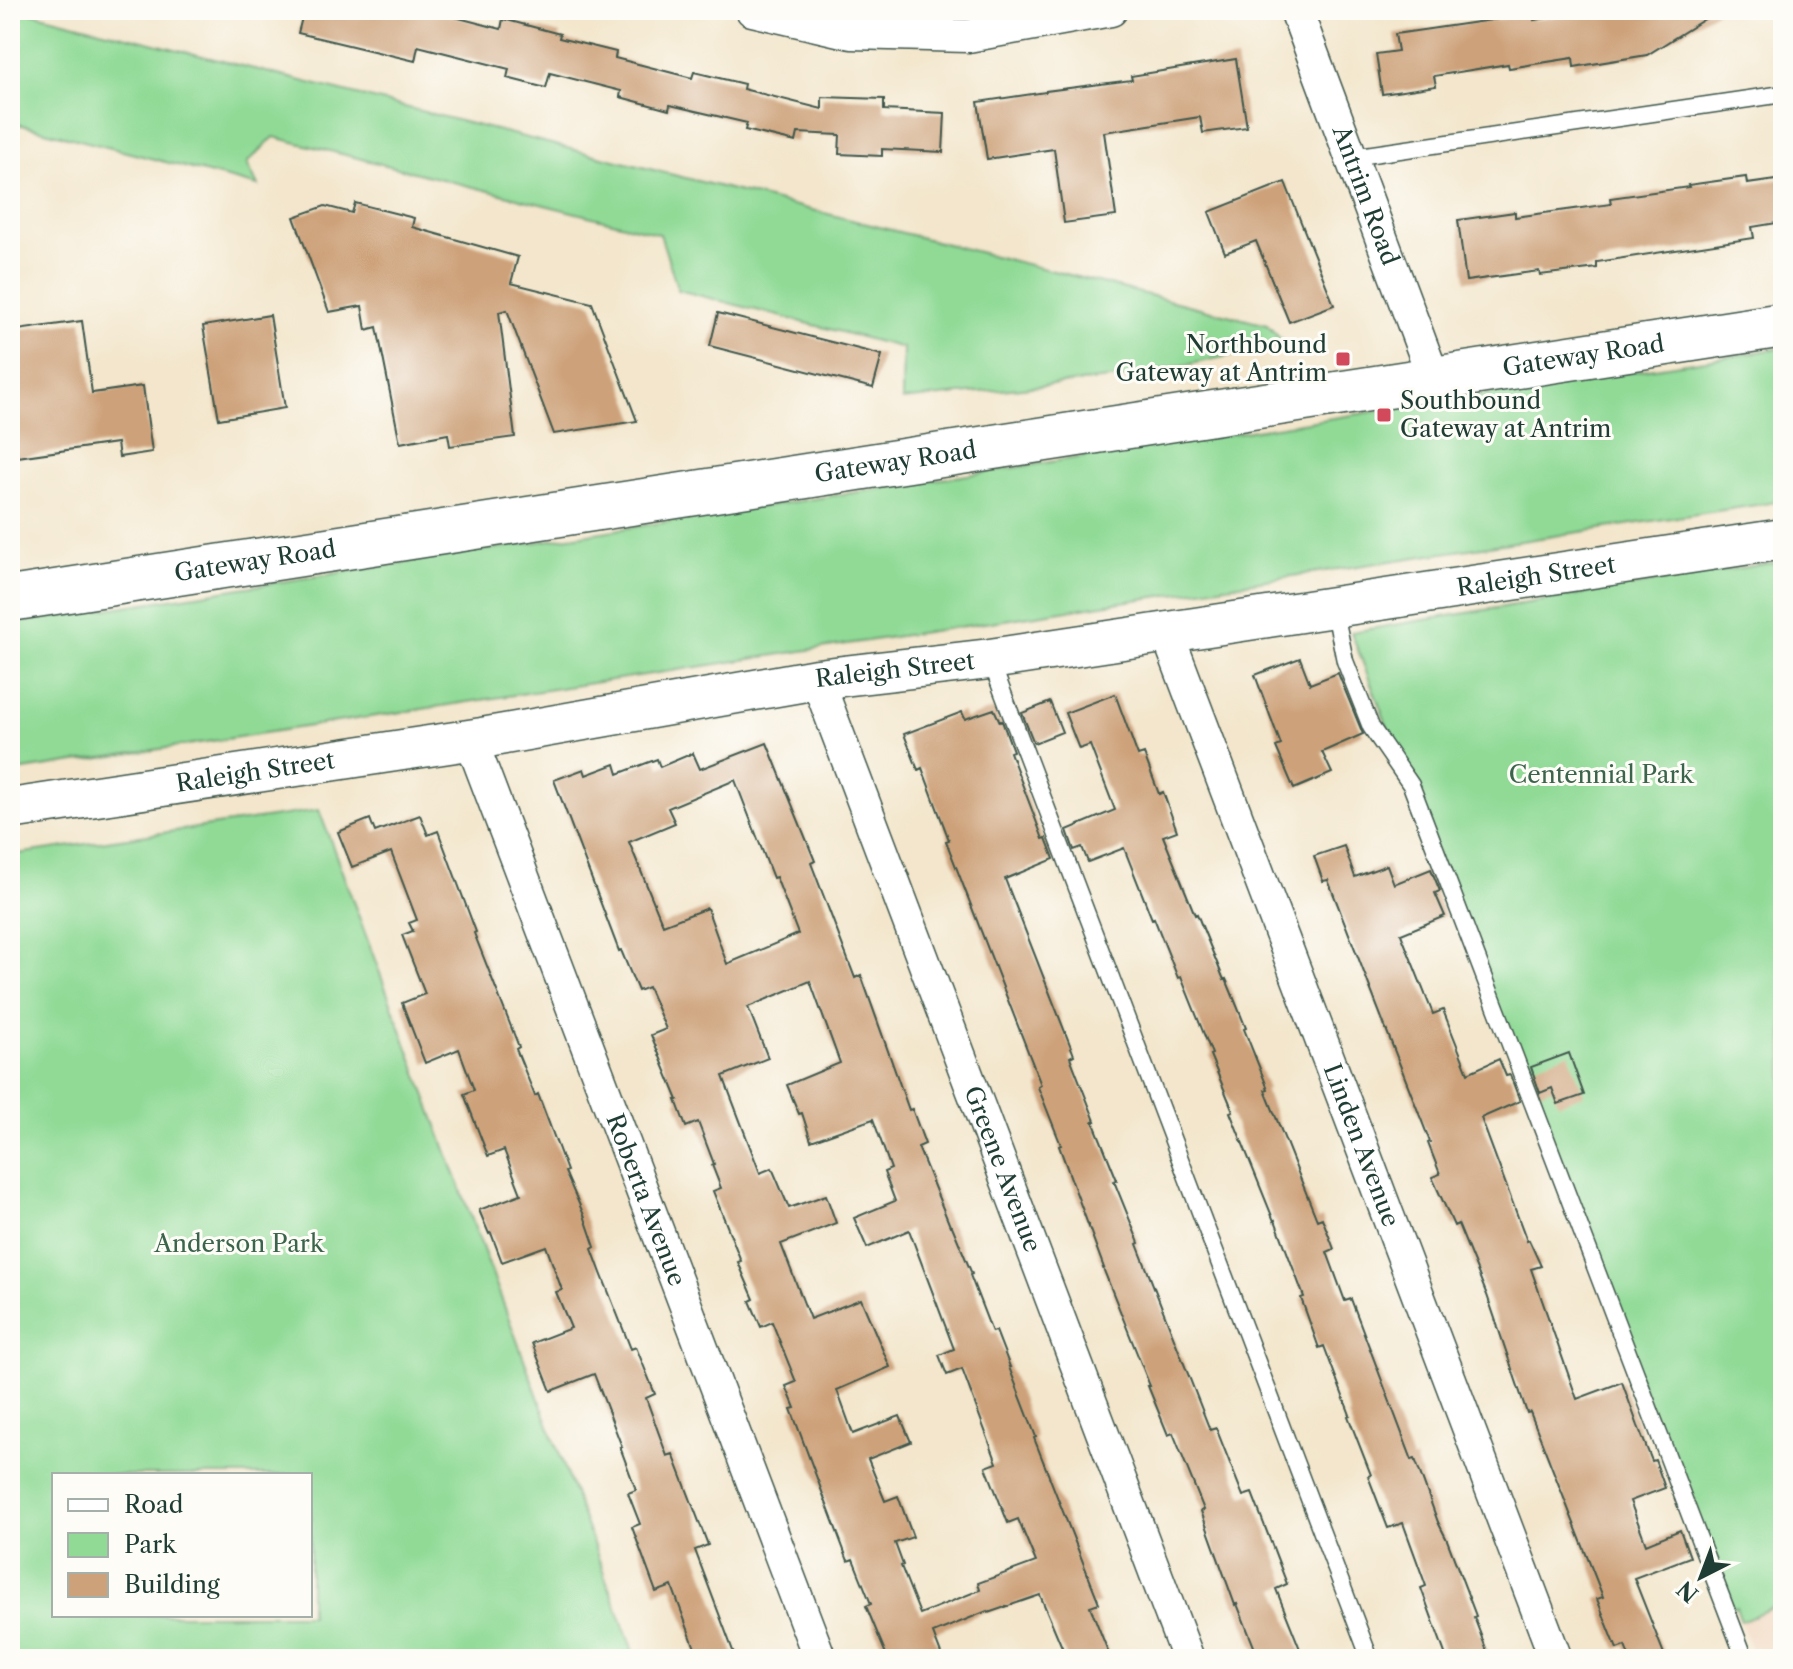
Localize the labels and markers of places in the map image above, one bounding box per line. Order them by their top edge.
place label: Northbound Gateway at Antrim [1116,330,1327,387]
marker: Northbound Gateway at Antrim [1334,350,1352,368]
place label: Southbound Gateway at Antrim [1400,386,1611,443]
marker: Southbound Gateway at Antrim [1375,406,1393,424]

